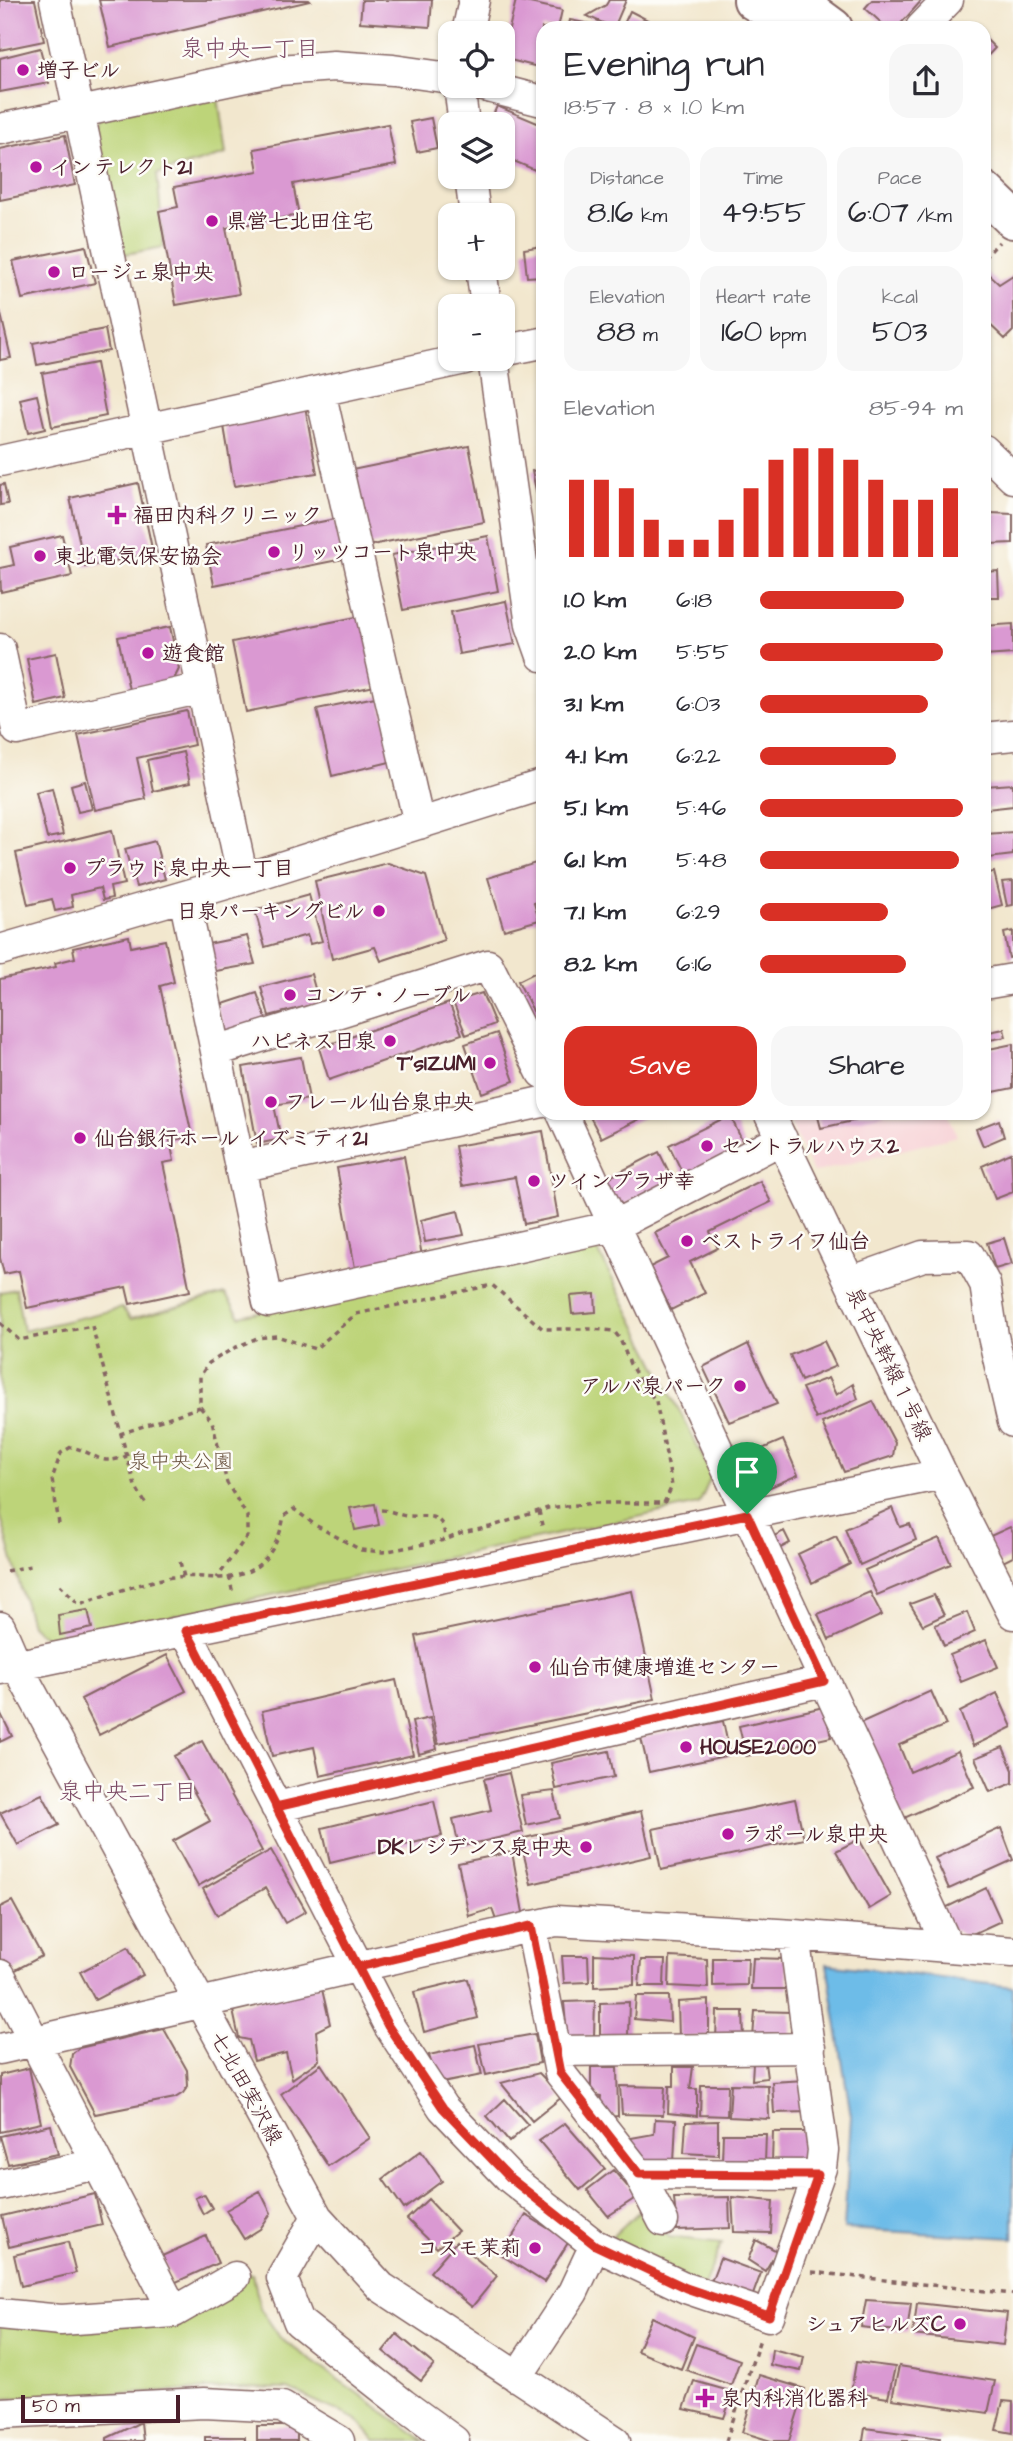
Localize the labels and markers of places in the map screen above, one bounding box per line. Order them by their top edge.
place label: 増子ビル [37,56,121,85]
marker: 増子ビル [15,62,31,78]
place label: インテレクト21 [50,153,192,182]
marker: インテレクト21 [28,159,44,175]
place label: 県営七北田住宅 [226,207,373,236]
marker: 県営七北田住宅 [204,213,220,229]
place label: ロージェ泉中央 [68,258,214,287]
marker: ロージェ泉中央 [46,264,62,280]
place label: 福田内科クリニック [133,501,322,530]
marker: 福田内科クリニック [107,505,127,525]
place label: リッツコート泉中央 [288,538,477,567]
place label: 東北電気保安協会 [54,542,222,571]
marker: リッツコート泉中央 [266,544,282,560]
marker: 東北電気保安協会 [32,548,48,564]
place label: 遊食館 [162,639,225,668]
marker: 遊食館 [140,645,156,661]
place label: プラウド泉中央一丁目 [84,854,294,883]
marker: プラウド泉中央一丁目 [62,860,78,876]
place label: 日泉パーキングビル [176,897,365,926]
marker: 日泉パーキングビル [371,903,387,919]
place label: コンテ・ノーブル [304,981,472,1010]
marker: コンテ・ノーブル [282,987,298,1003]
place label: ハピネス日泉 [250,1027,376,1056]
marker: ハピネス日泉 [382,1033,398,1049]
place label: T'sIZUMI [396,1049,476,1078]
marker: T'sIZUMI [482,1055,498,1071]
place label: フレール仙台泉中央 [285,1088,474,1117]
marker: フレール仙台泉中央 [263,1094,279,1110]
place label: 仙台銀行ホール イズミティ21 [94,1124,368,1153]
marker: 仙台銀行ホール イズミティ21 [72,1130,88,1146]
place label: セントラルハウス2 [721,1132,900,1161]
marker: セントラルハウス2 [699,1138,715,1154]
place label: ツインプラザ幸 [548,1167,695,1196]
marker: ツインプラザ幸 [526,1173,542,1189]
place label: ベストライフ仙台 [701,1227,870,1256]
marker: ベストライフ仙台 [679,1233,695,1249]
place label: アルバ泉パーク [580,1372,726,1401]
marker: アルバ泉パーク [732,1378,748,1394]
pin [717,1442,777,1514]
place label: 仙台市健康増進センター [549,1653,780,1682]
marker: 仙台市健康増進センター [527,1659,543,1675]
place label: HOUSE2000 [700,1733,816,1762]
marker: HOUSE2000 [678,1739,694,1755]
place label: ラポール泉中央 [742,1820,888,1849]
marker: ラポール泉中央 [720,1826,736,1842]
place label: DKレジデンス泉中央 [378,1833,572,1862]
marker: DKレジデンス泉中央 [578,1839,594,1855]
place label: コスモ茉莉 [417,2234,521,2263]
marker: コスモ茉莉 [527,2240,543,2256]
place label: シュアヒルズC [806,2310,946,2339]
marker: シュアヒルズC [952,2316,968,2332]
place label: 泉内科消化器科 [721,2384,868,2413]
marker: 泉内科消化器科 [695,2388,715,2408]

